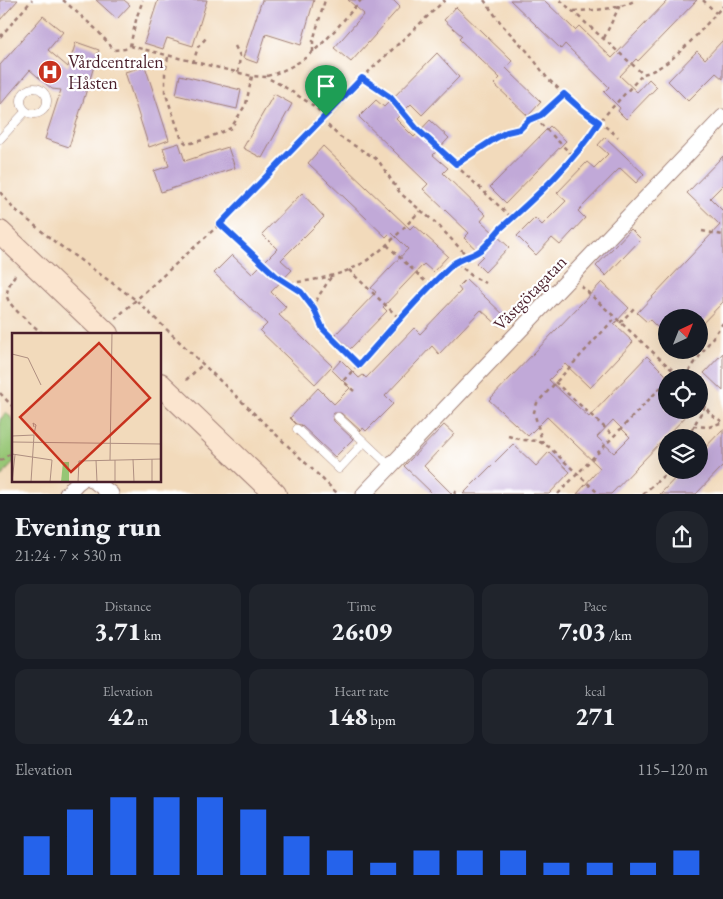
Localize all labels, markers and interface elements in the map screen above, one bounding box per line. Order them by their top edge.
place label: Vårdcentralen Håsten [68,50,164,94]
hospital icon: Vårdcentralen Håsten [37,59,63,85]
pin [305,65,347,116]
icon: arrive [312,72,340,100]
street label: Västgötagatan [488,250,572,335]
north arrow [658,309,708,359]
map controls [658,309,708,479]
inset map [12,333,161,482]
button: locate [658,369,708,419]
button: layers [658,429,708,479]
text: Evening run [15,508,161,544]
button: share [656,511,708,563]
text: 21:24 · 7 × 530 m [15,545,122,566]
text: Distance [104,597,151,615]
text: Time [347,597,376,615]
text: Pace [583,597,607,615]
text: 3.71 [94,615,141,647]
text: 26:09 [331,615,392,647]
text: 7:03 [558,615,606,647]
text: km [141,626,161,644]
text: /km [606,626,632,644]
text: Elevation [103,682,153,700]
text: Heart rate [334,682,389,700]
text: kcal [585,682,606,700]
text: 42 [107,700,134,732]
text: 148 [327,700,368,732]
text: 271 [575,700,615,732]
text: m [134,711,148,729]
text: bpm [368,711,396,729]
text: Elevation [15,759,73,780]
text: 115–120 m [637,759,708,780]

